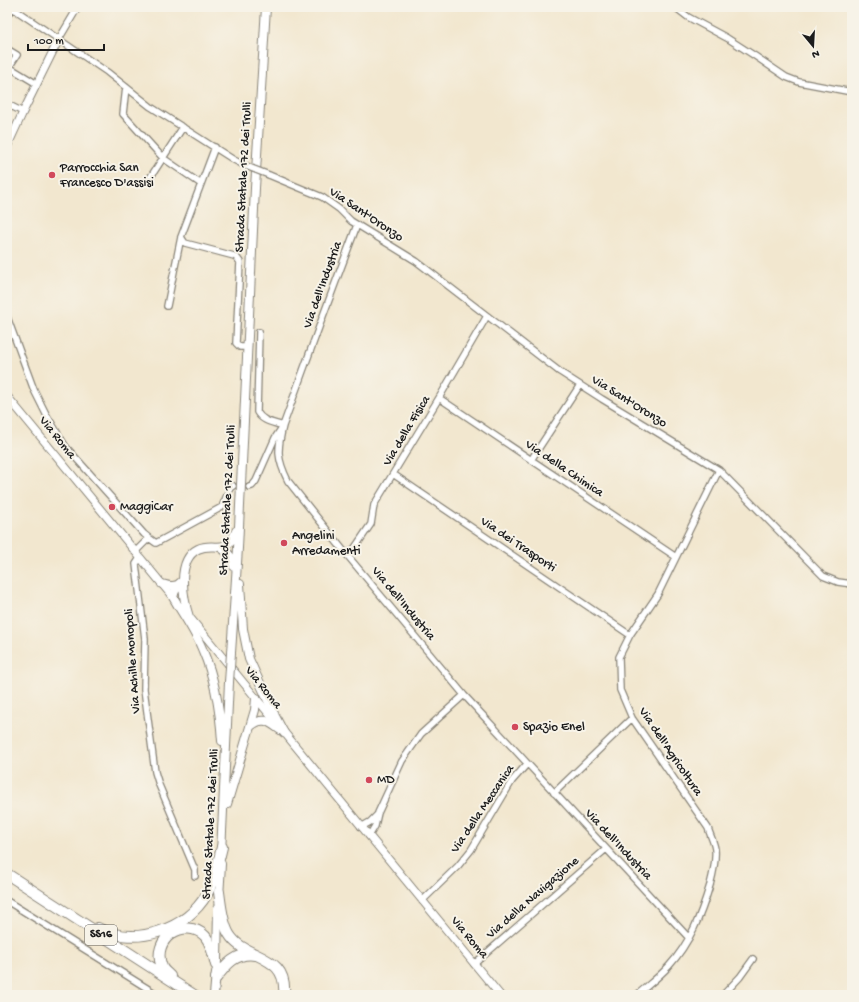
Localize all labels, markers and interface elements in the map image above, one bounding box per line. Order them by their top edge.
scale bar [28,26,104,52]
north arrow [793,26,833,66]
text: 100 m [33,35,64,49]
text: N [810,47,821,60]
street label: Strada Statale 172 dei Trulli [233,101,255,253]
place label: Parrocchia San Francesco D'assisi [59,161,154,191]
marker: Parrocchia San Francesco D'assisi [47,170,57,180]
street label: Via Sant'Oronzo [325,184,406,245]
street label: Via dell'Industria [300,239,346,331]
street label: Via Sant'Oronzo [588,372,670,431]
street label: Via della Fisica [380,392,434,470]
street label: Via Roma [35,413,79,463]
street label: Strada Statale 172 dei Trulli [217,424,239,576]
street label: Via della Chimica [521,437,607,501]
place label: MaggiCar [120,500,174,515]
marker: MaggiCar [107,502,117,512]
street label: Via dei Trasporti [476,514,559,576]
place label: Angelini Arredamenti [292,529,361,559]
marker: Angelini Arredamenti [279,538,289,548]
street label: Via dell'Industria [367,563,439,644]
street label: Via Achille Monopoli [122,608,144,715]
street label: Via Roma [241,663,285,713]
street label: Via dell'Agricoltura [634,704,706,800]
place label: Spazio Enel [523,720,585,735]
marker: Spazio Enel [510,722,520,732]
street label: Strada Statale 172 dei Trulli [200,748,222,900]
street label: Via della Meccanica [447,761,518,857]
place label: MD [377,773,395,788]
marker: MD [364,775,374,785]
street label: Via dell'Industria [581,806,655,884]
street label: Via della Navigazione [483,854,583,943]
street label: Via Roma [446,913,491,963]
road number: SS16 [85,925,117,945]

